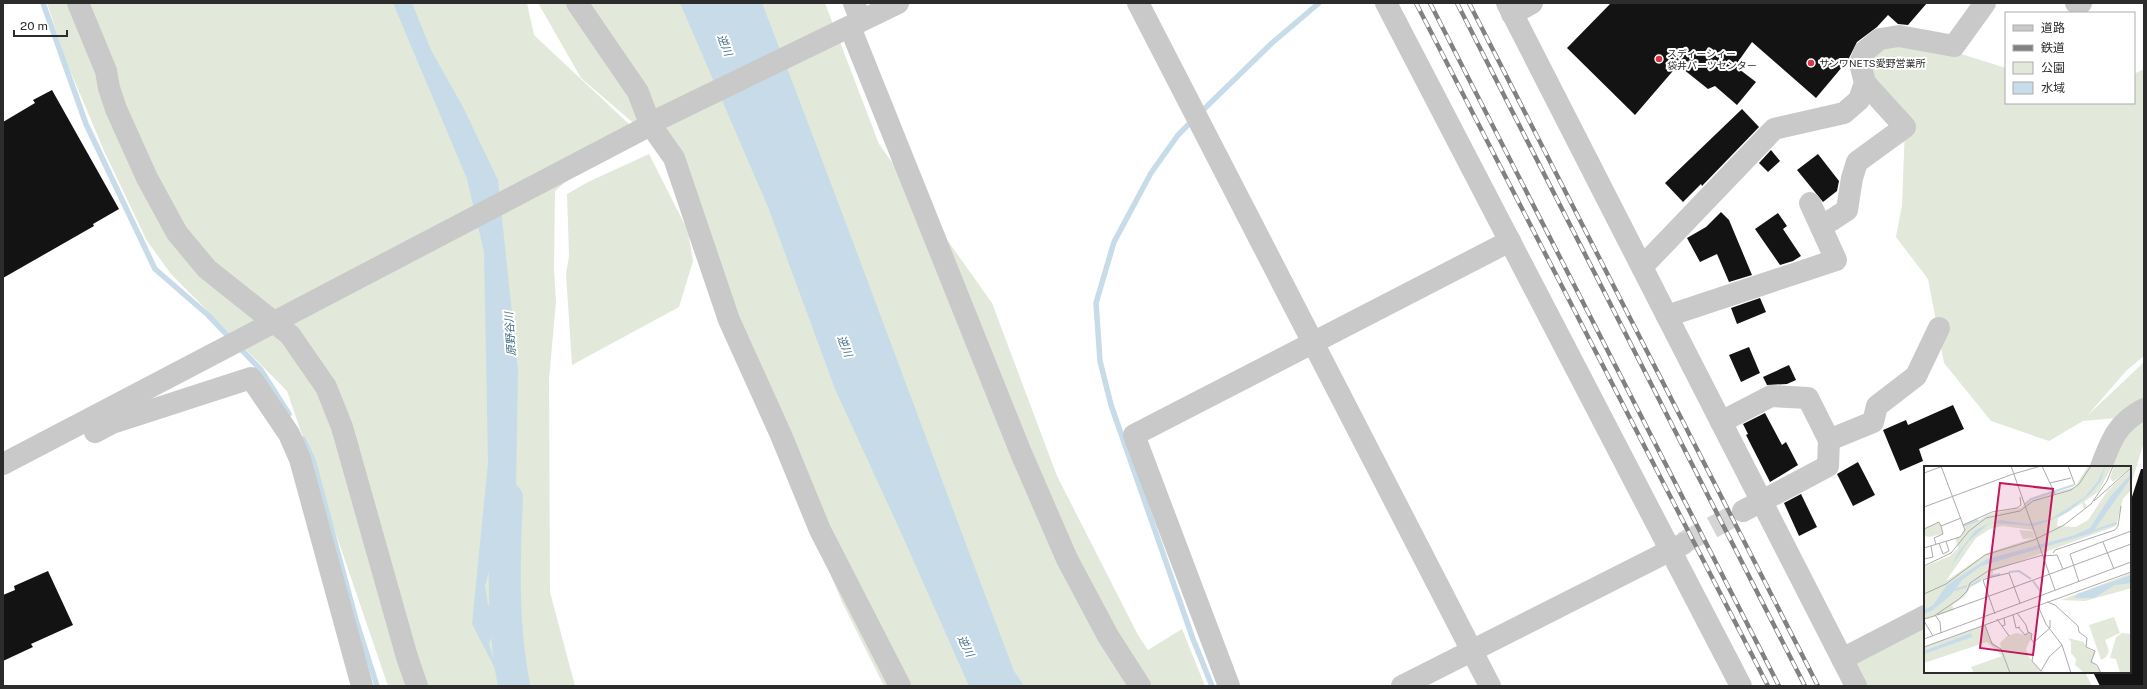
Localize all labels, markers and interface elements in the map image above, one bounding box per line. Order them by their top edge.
scale bar [14,12,67,38]
legend [2005,12,2135,104]
text: 20 m [20,19,48,33]
text: 道路 [2041,21,2065,35]
water label: 逆川 [715,33,735,58]
text: 鉄道 [2041,41,2065,55]
place label: スディーシィー 袋井パーツセンター [1667,47,1757,71]
marker: スディーシィー 袋井パーツセンター [1654,54,1664,64]
place label: サンワNETS愛野営業所 [1819,57,1926,69]
marker: サンワNETS愛野営業所 [1806,58,1816,68]
text: 公園 [2041,61,2065,75]
text: 水域 [2041,81,2065,95]
water label: 原野谷川 [502,311,518,356]
water label: 逆川 [835,334,855,359]
inset map [1924,466,2131,673]
water label: 逆川 [956,633,977,659]

